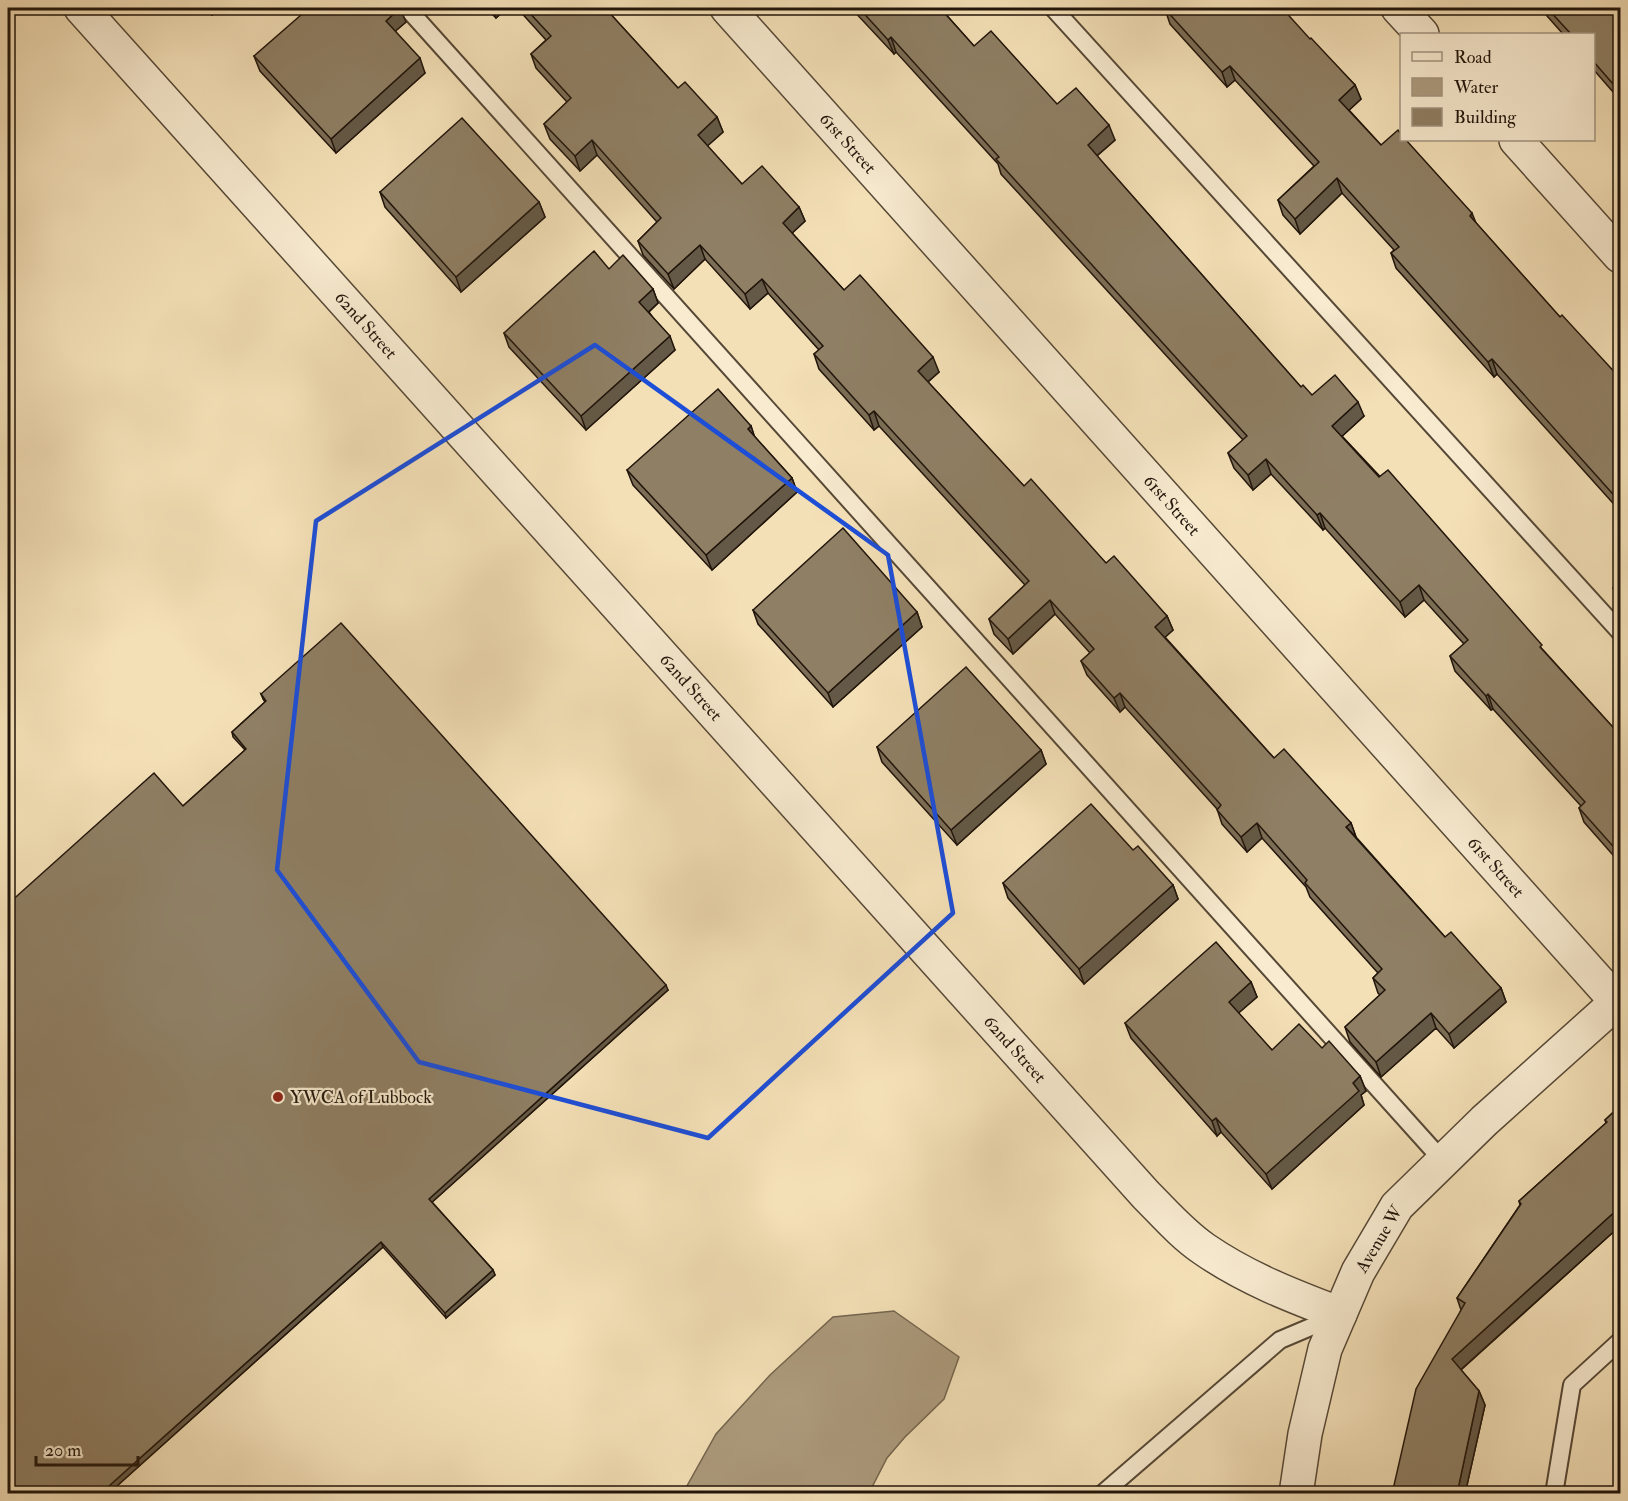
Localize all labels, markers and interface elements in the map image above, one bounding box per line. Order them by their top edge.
legend [1400,33,1595,141]
text: Road [1454,46,1492,69]
text: Water [1453,76,1498,99]
text: Building [1454,106,1517,129]
street label: 61st Street [814,108,881,179]
street label: 62nd Street [329,287,402,364]
street label: 61st Street [1138,470,1205,541]
street label: 62nd Street [654,649,727,726]
street label: 61st Street [1462,832,1529,903]
street label: 62nd Street [978,1011,1051,1088]
place label: YWCA of Lubbock [290,1086,432,1109]
marker: YWCA of Lubbock [271,1090,285,1104]
street label: Avenue W [1350,1201,1409,1278]
scale bar [36,1429,138,1467]
text: 20 m [45,1439,81,1462]

